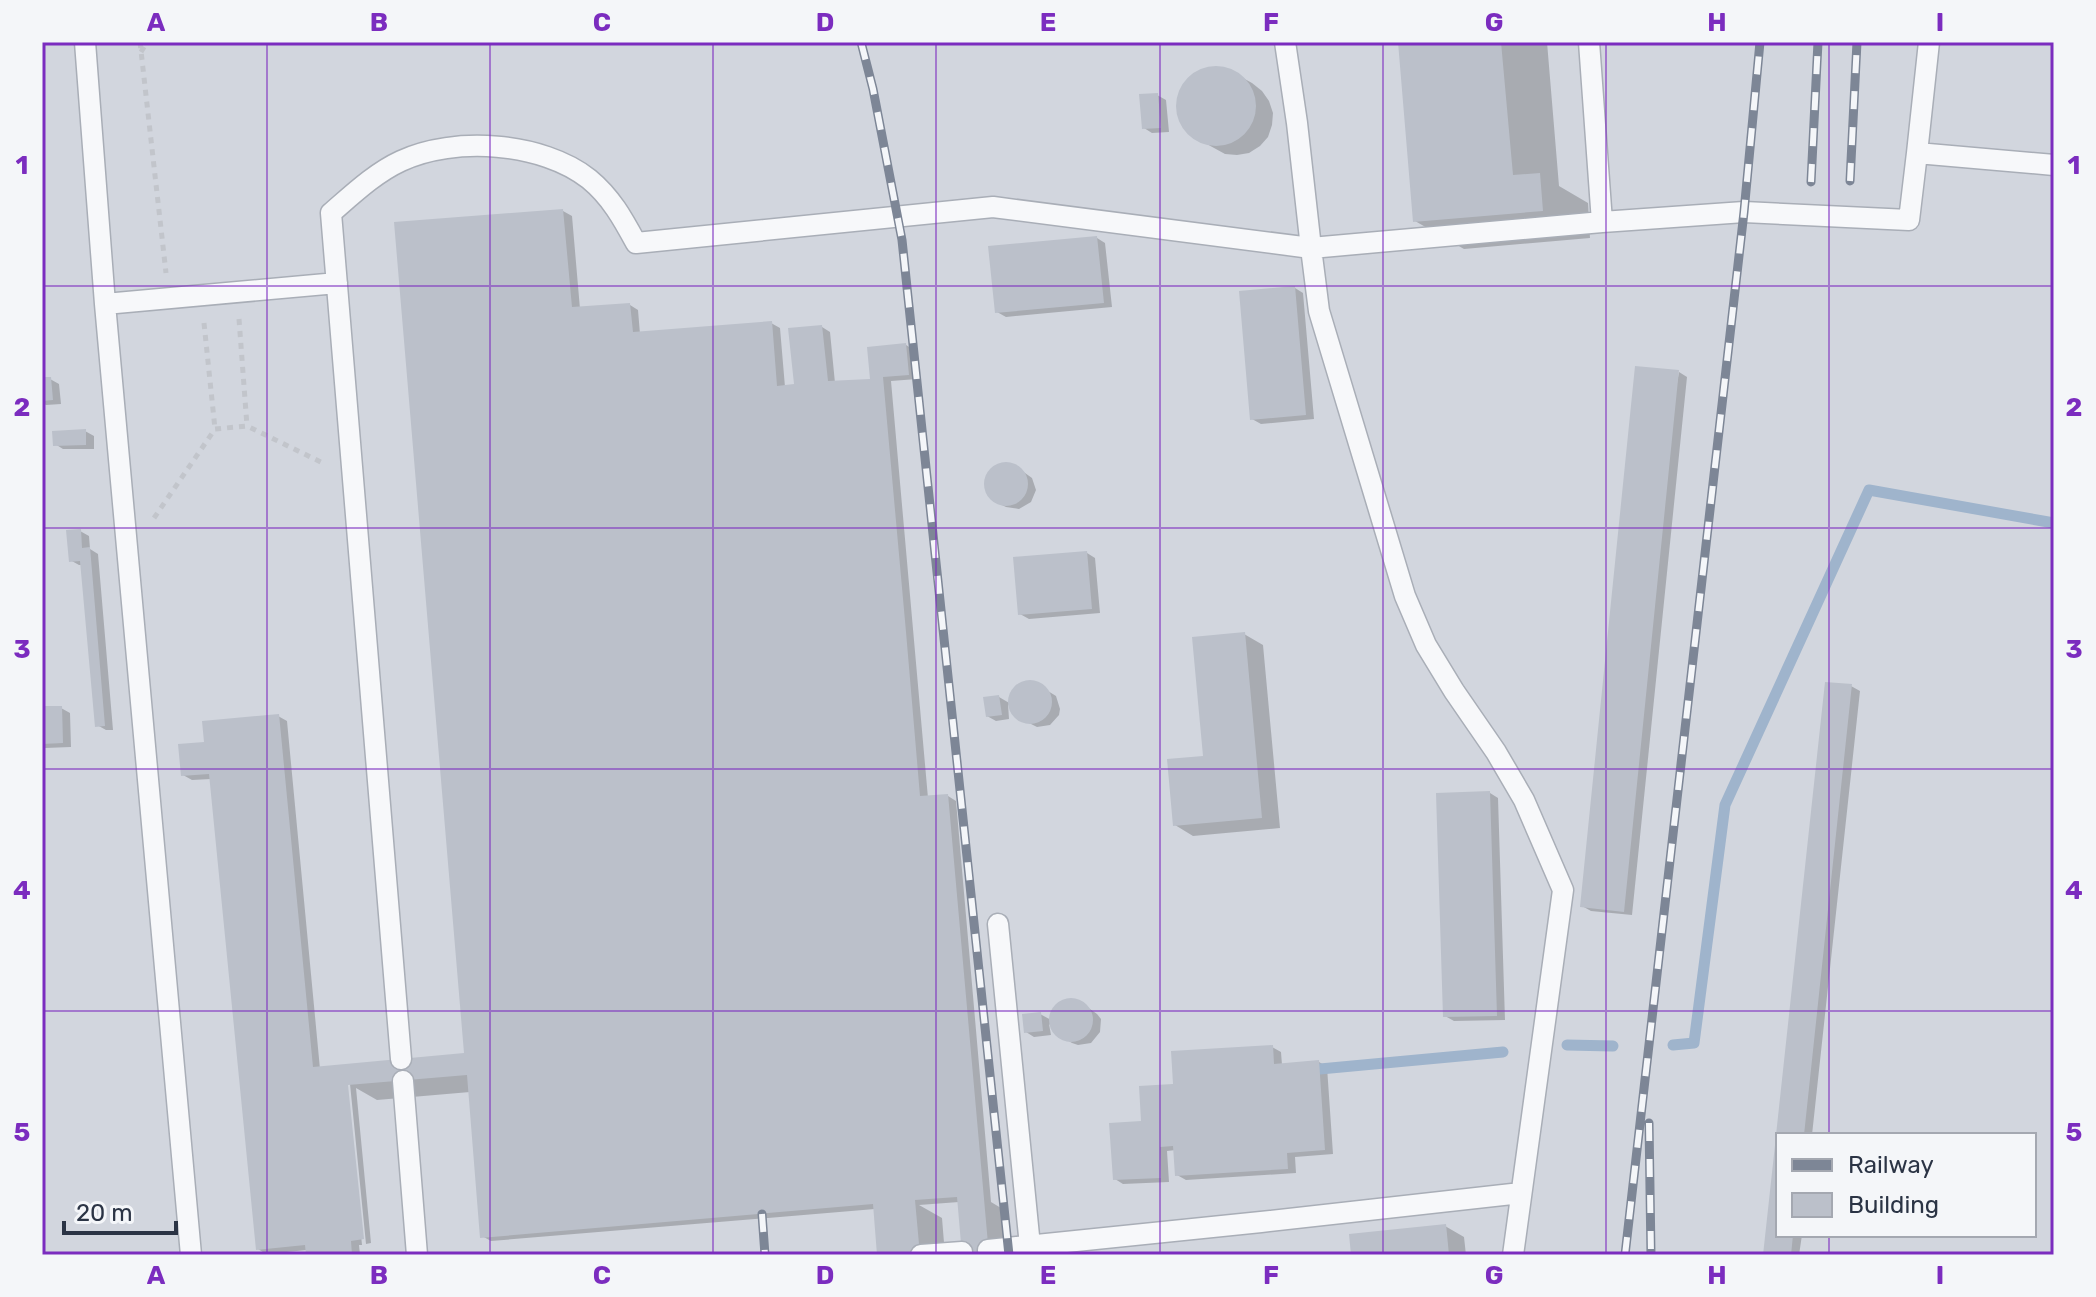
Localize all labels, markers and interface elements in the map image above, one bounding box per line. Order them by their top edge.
text: A [147,7,166,38]
text: B [370,7,388,38]
text: C [593,7,611,38]
text: D [816,7,834,38]
text: E [1040,7,1056,38]
text: F [1263,7,1279,38]
text: G [1485,7,1503,38]
text: H [1707,7,1727,38]
text: I [1936,7,1944,38]
text: 1 [16,150,28,181]
text: 1 [2068,150,2080,181]
text: 2 [14,392,30,423]
text: 2 [2066,392,2082,423]
text: 3 [13,634,31,665]
text: 3 [2065,634,2083,665]
text: 4 [13,875,31,906]
text: 4 [2065,875,2083,906]
text: 5 [14,1117,30,1148]
text: 5 [2066,1117,2082,1148]
legend [1776,1133,2036,1237]
text: Railway [1848,1151,1934,1179]
scale bar [64,1185,176,1235]
text: Building [1848,1191,1939,1219]
text: 20 m [76,1199,133,1227]
text: A [147,1260,166,1291]
text: B [370,1260,388,1291]
text: C [593,1260,611,1291]
text: D [816,1260,834,1291]
text: E [1040,1260,1056,1291]
text: F [1263,1260,1279,1291]
text: G [1485,1260,1503,1291]
text: H [1707,1260,1727,1291]
text: I [1936,1260,1944,1291]

